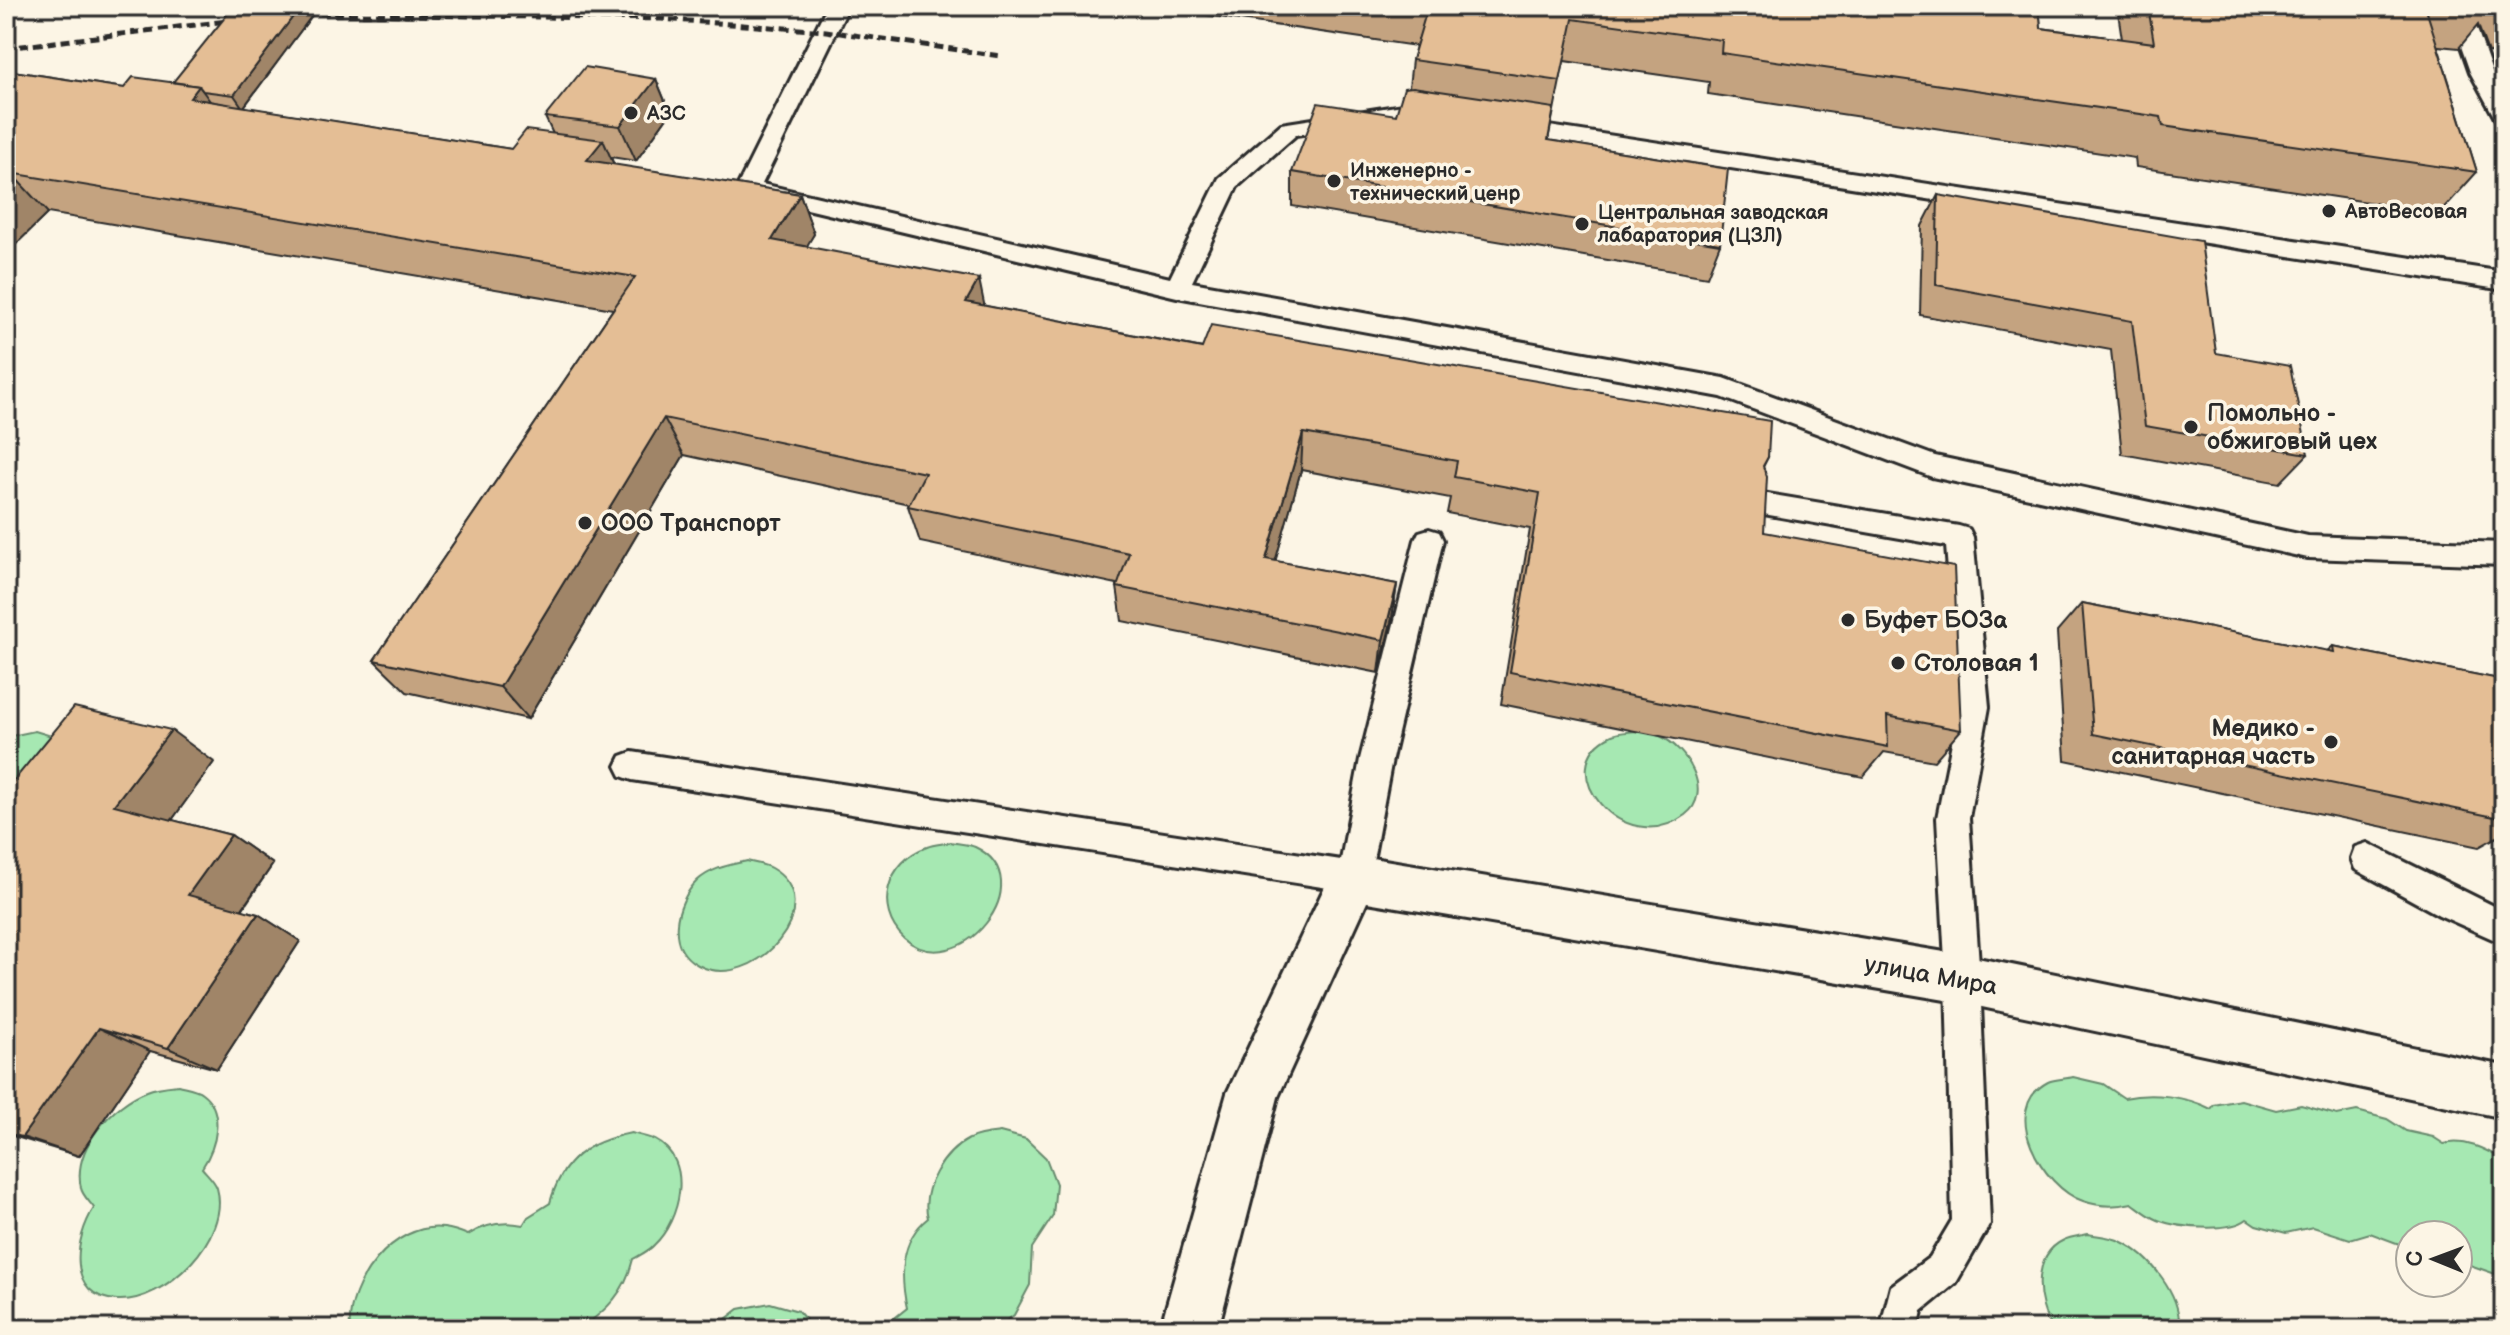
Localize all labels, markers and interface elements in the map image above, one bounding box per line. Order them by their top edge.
place label: АЗС [646,102,686,126]
marker: АЗС [622,104,640,122]
place label: Инженерно - технический ценр [1350,159,1520,206]
marker: Инженерно - технический ценр [1325,172,1343,190]
place label: АвтоВесовая [2344,200,2468,224]
place label: Центральная заводская лабаратория (ЦЗЛ) [1597,201,1829,248]
marker: АвтоВесовая [2320,202,2338,220]
marker: Центральная заводская лабаратория (ЦЗЛ) [1573,215,1591,233]
place label: Помольно - обжиговый цех [2207,399,2377,456]
marker: Помольно - обжиговый цех [2182,418,2200,436]
place label: ООО Транспорт [601,509,781,538]
marker: ООО Транспорт [576,514,594,532]
place label: Буфет БОЗа [1864,606,2008,635]
marker: Буфет БОЗа [1839,611,1857,629]
place label: Столовая 1 [1914,649,2039,678]
marker: Столовая 1 [1889,654,1907,672]
place label: Медико - санитарная часть [2112,714,2316,771]
marker: Медико - санитарная часть [2322,733,2340,751]
street label: улица Мира [1862,950,1999,1001]
north arrow [2394,1219,2474,1299]
text: С [2402,1251,2429,1267]

